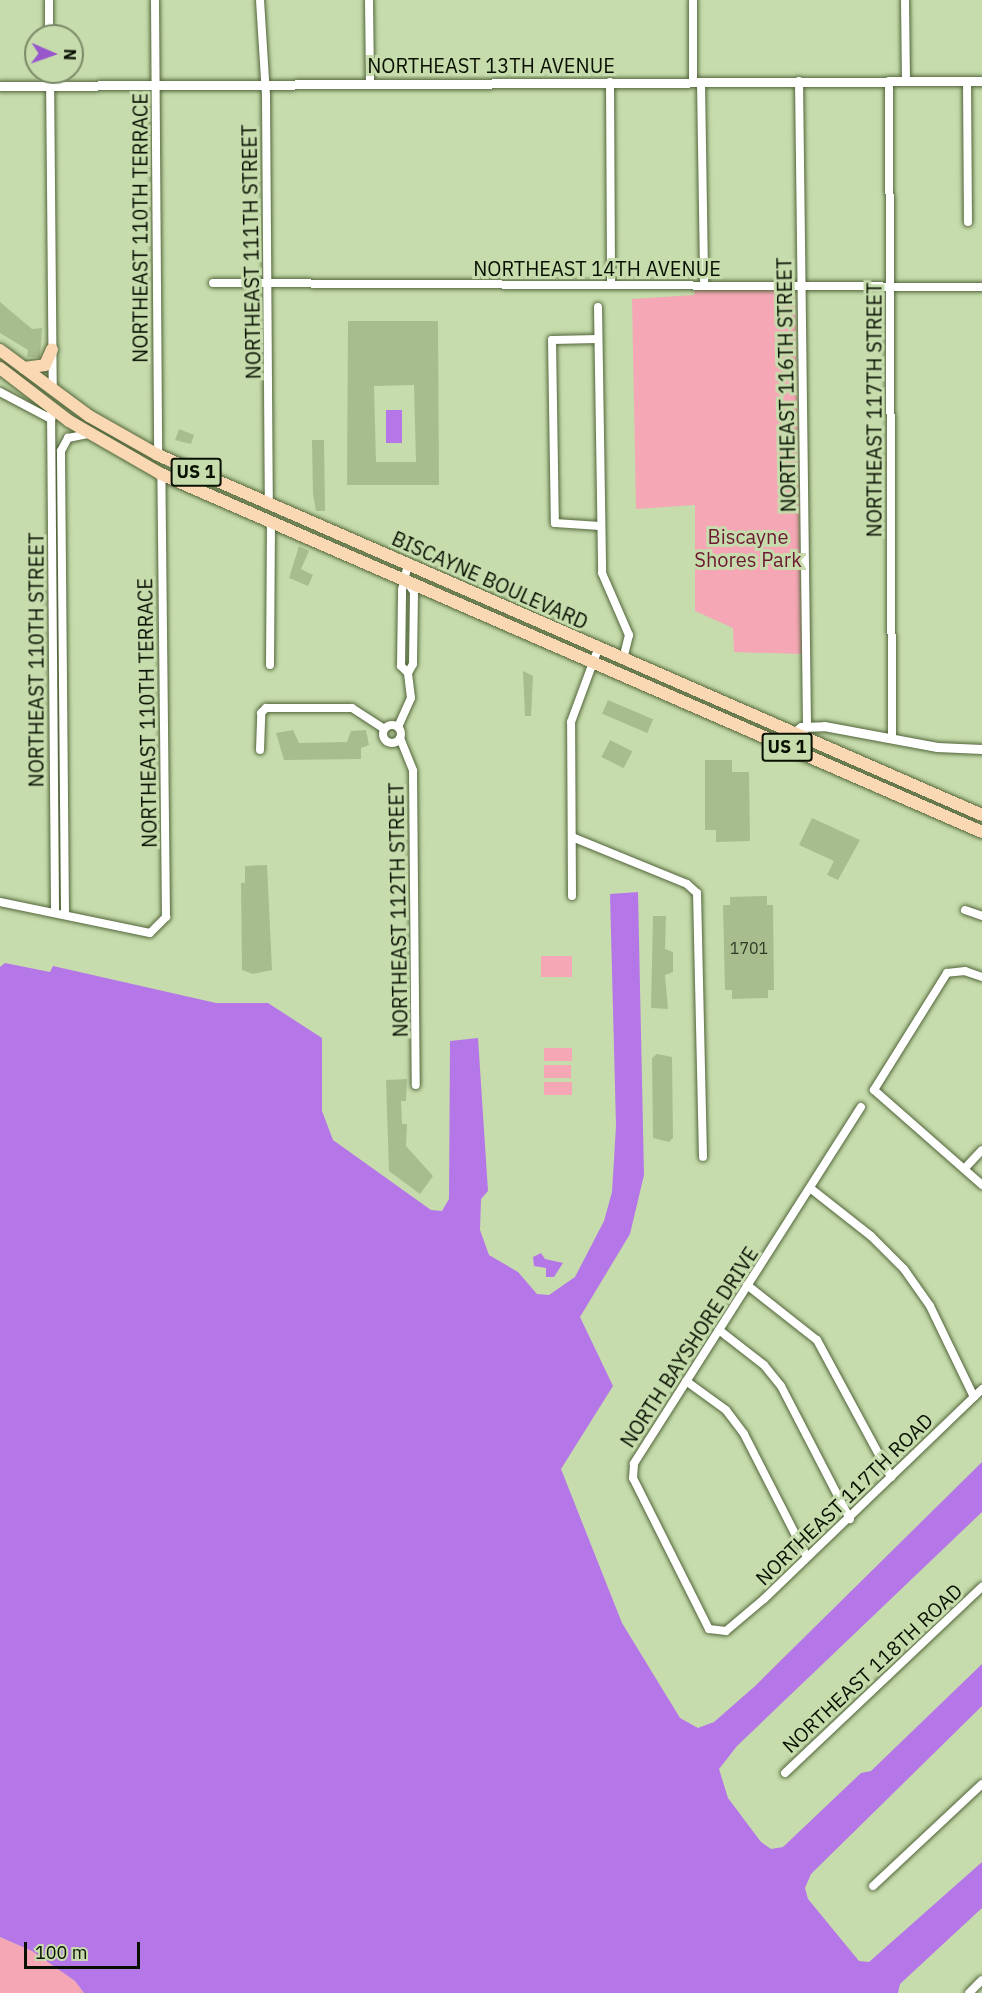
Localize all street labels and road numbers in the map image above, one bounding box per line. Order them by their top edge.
street label: NORTHEAST 13TH AVENUE [367,53,615,77]
street label: NORTHEAST 110TH TERRACE [128,93,152,363]
street label: NORTHEAST 111TH STREET [237,124,265,380]
street label: NORTHEAST 14TH AVENUE [473,256,721,280]
street label: NORTHEAST 116TH STREET [772,257,800,513]
street label: NORTHEAST 117TH STREET [862,283,886,537]
road number: US 1 [170,457,222,487]
street label: BISCAYNE BOULEVARD [388,526,592,634]
street label: NORTHEAST 110TH STREET [24,533,48,787]
street label: NORTHEAST 110TH TERRACE [133,578,161,848]
road number: US 1 [762,732,812,762]
street label: NORTHEAST 112TH STREET [384,782,412,1038]
street label: NORTH BAYSHORE DRIVE [615,1242,763,1452]
street label: NORTHEAST 117TH ROAD [750,1408,938,1590]
street label: NORTHEAST 118TH ROAD [777,1578,967,1758]

